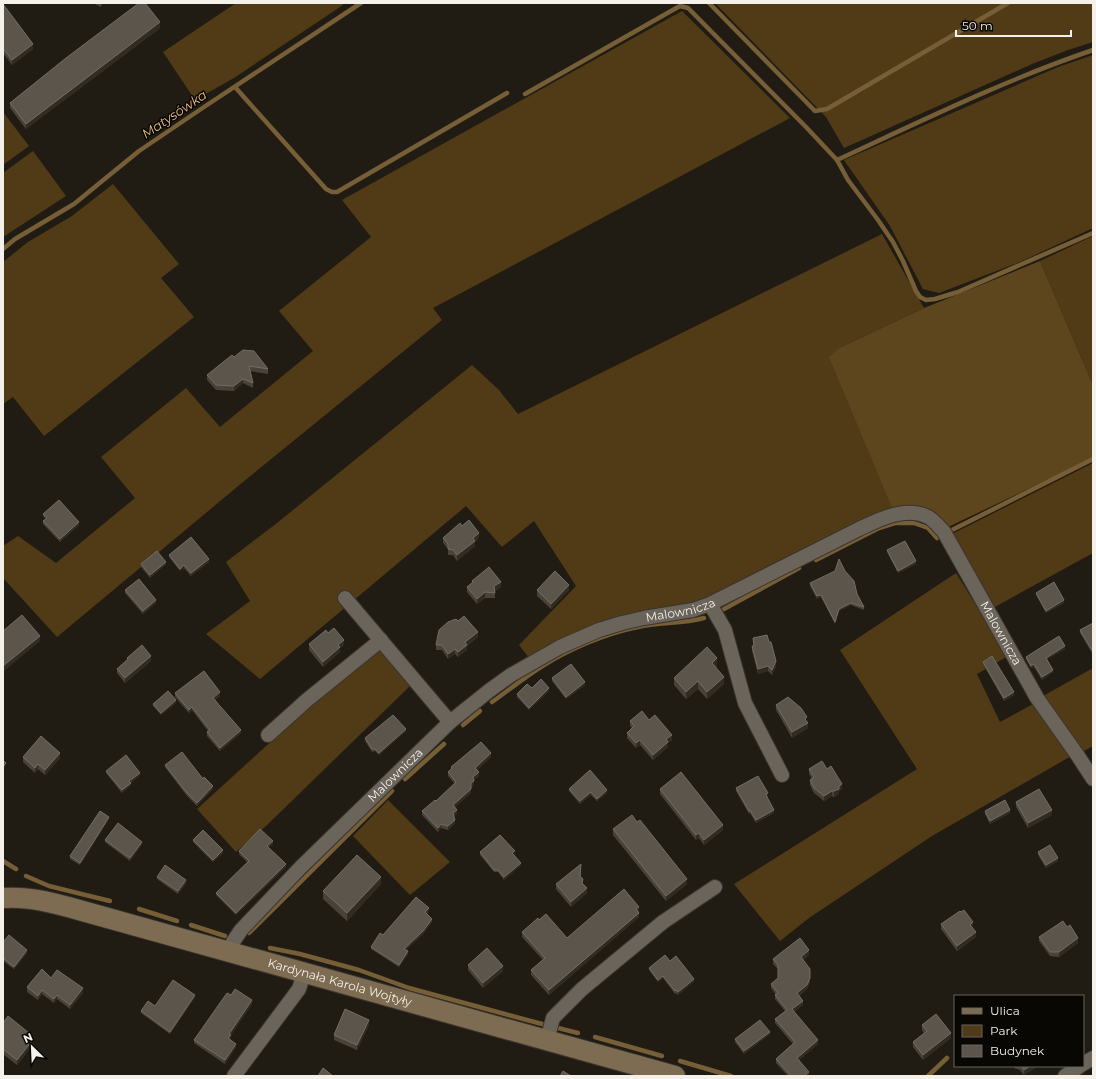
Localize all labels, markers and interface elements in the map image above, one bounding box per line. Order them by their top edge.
scale bar [956,12,1071,38]
text: 50 m [962,18,993,33]
water label: Matysówka [138,86,210,142]
street label: Malownicza [644,595,718,625]
street label: Malownicza [977,598,1025,668]
street label: Malownicza [364,745,426,805]
street label: Kardynała Karola Wojtyły [266,955,414,1009]
legend [954,995,1084,1067]
text: Ulica [990,1003,1020,1018]
text: Park [990,1023,1018,1038]
north arrow [12,1027,52,1067]
text: N [21,1030,35,1046]
text: Budynek [990,1043,1045,1058]

